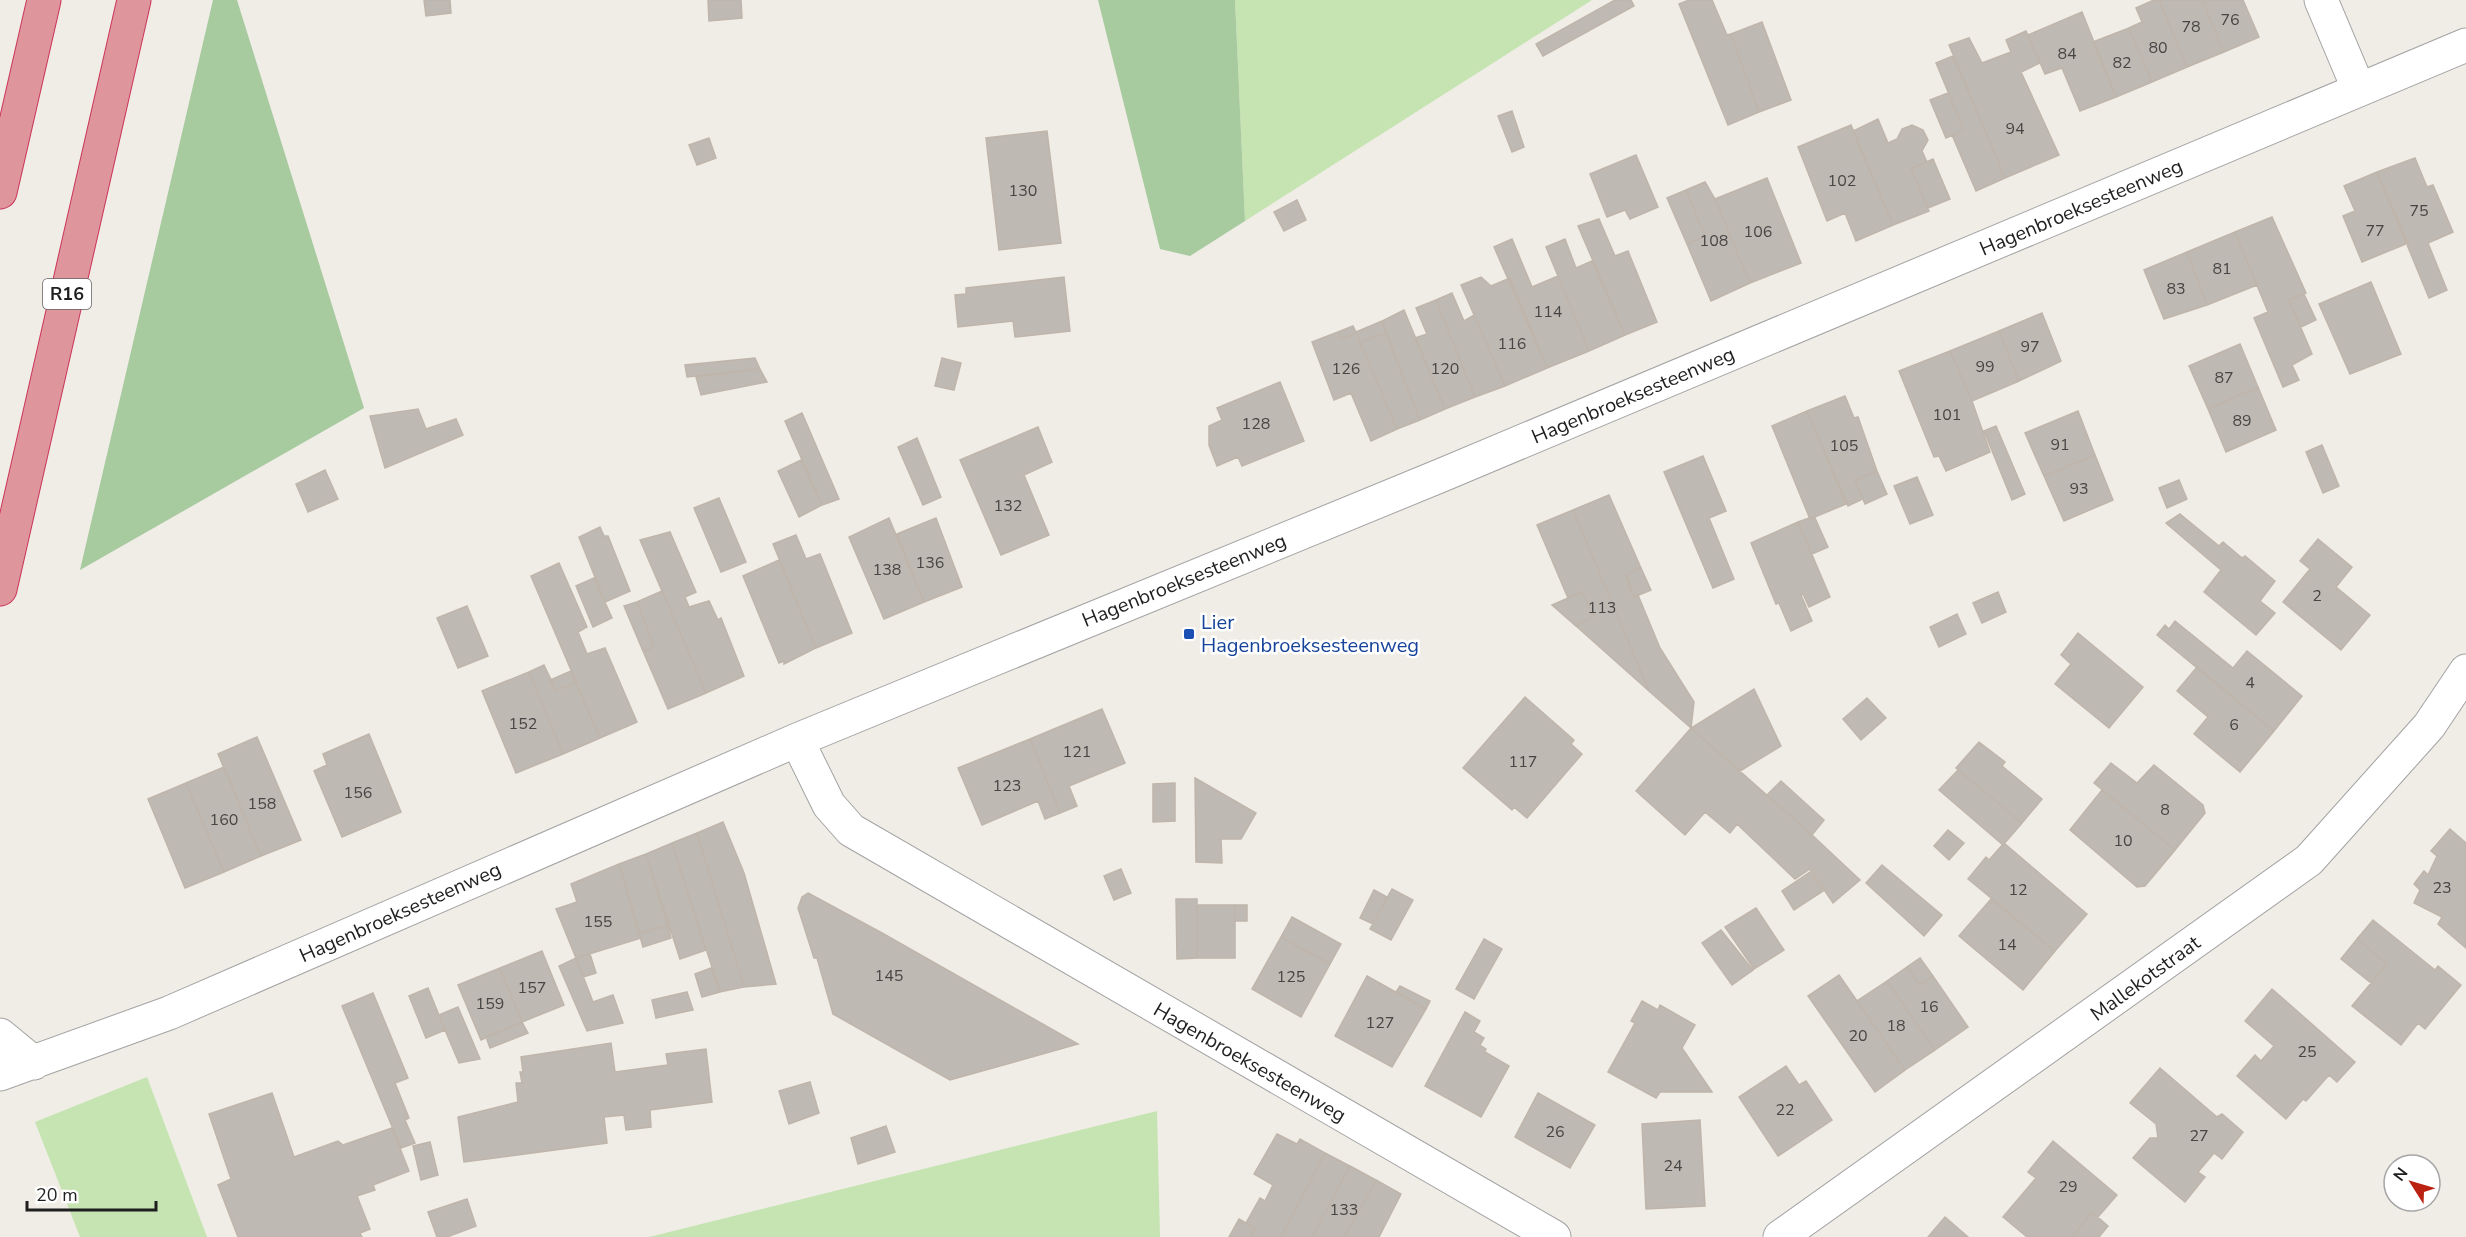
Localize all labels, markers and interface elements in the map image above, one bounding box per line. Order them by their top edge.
house number: 76 [2220,9,2240,31]
house number: 78 [2181,16,2201,38]
house number: 80 [2148,37,2168,59]
house number: 84 [2057,43,2077,65]
house number: 82 [2112,52,2132,74]
house number: 94 [2005,118,2025,140]
street label: Hagenbroeksesteenweg [1976,152,2187,262]
house number: 102 [1828,170,1856,192]
house number: 130 [1009,180,1037,202]
house number: 75 [2409,200,2429,222]
house number: 77 [2365,220,2385,242]
house number: 106 [1744,221,1772,243]
house number: 108 [1700,230,1728,252]
house number: 81 [2212,258,2232,280]
house number: 83 [2166,278,2186,300]
road number: R16 [43,279,91,309]
house number: 114 [1534,301,1563,323]
house number: 116 [1498,333,1526,355]
house number: 97 [2020,336,2040,358]
street label: Hagenbroeksesteenweg [1528,340,1739,450]
house number: 99 [1975,356,1995,378]
house number: 126 [1332,358,1360,380]
house number: 120 [1431,358,1459,380]
house number: 87 [2214,367,2234,389]
house number: 101 [1933,404,1961,426]
house number: 89 [2232,410,2252,432]
house number: 128 [1242,413,1270,435]
house number: 91 [2050,434,2070,456]
house number: 105 [1830,435,1858,457]
house number: 93 [2069,478,2089,500]
house number: 132 [994,495,1022,517]
street label: Hagenbroeksesteenweg [1078,527,1290,634]
house number: 136 [916,552,944,574]
house number: 138 [873,559,901,581]
house number: 2 [2312,585,2322,607]
house number: 113 [1588,597,1616,619]
place label: Lier Hagenbroeksesteenweg [1201,609,1419,659]
marker: Lier Hagenbroeksesteenweg [1182,627,1196,641]
house number: 4 [2245,672,2255,694]
house number: 152 [509,713,537,735]
house number: 6 [2229,714,2239,736]
house number: 121 [1063,741,1091,763]
house number: 117 [1509,751,1537,773]
house number: 123 [993,775,1021,797]
house number: 156 [344,782,372,804]
house number: 158 [248,793,276,815]
house number: 8 [2160,799,2170,821]
house number: 160 [210,809,238,831]
house number: 10 [2113,830,2133,852]
street label: Hagenbroeksesteenweg [295,856,505,969]
house number: 23 [2432,877,2452,899]
house number: 12 [2008,879,2028,901]
house number: 155 [584,911,612,933]
street label: Mallekotstraat [2085,929,2206,1027]
house number: 14 [1997,934,2017,956]
house number: 145 [875,965,903,987]
house number: 125 [1277,966,1305,988]
house number: 157 [518,977,546,999]
house number: 159 [476,993,504,1015]
street label: Hagenbroeksesteenweg [1149,996,1351,1129]
house number: 16 [1919,996,1939,1018]
house number: 127 [1366,1012,1394,1034]
house number: 18 [1886,1015,1906,1037]
house number: 20 [1848,1025,1868,1047]
house number: 25 [2297,1041,2317,1063]
house number: 22 [1775,1099,1795,1121]
house number: 26 [1545,1121,1565,1143]
house number: 27 [2189,1125,2209,1147]
north arrow [2382,1153,2442,1213]
house number: 24 [1663,1155,1683,1177]
text: N [2388,1163,2413,1186]
scale bar [27,1174,156,1212]
house number: 29 [2058,1176,2078,1198]
text: 20 m [36,1183,78,1207]
house number: 133 [1330,1199,1358,1221]

